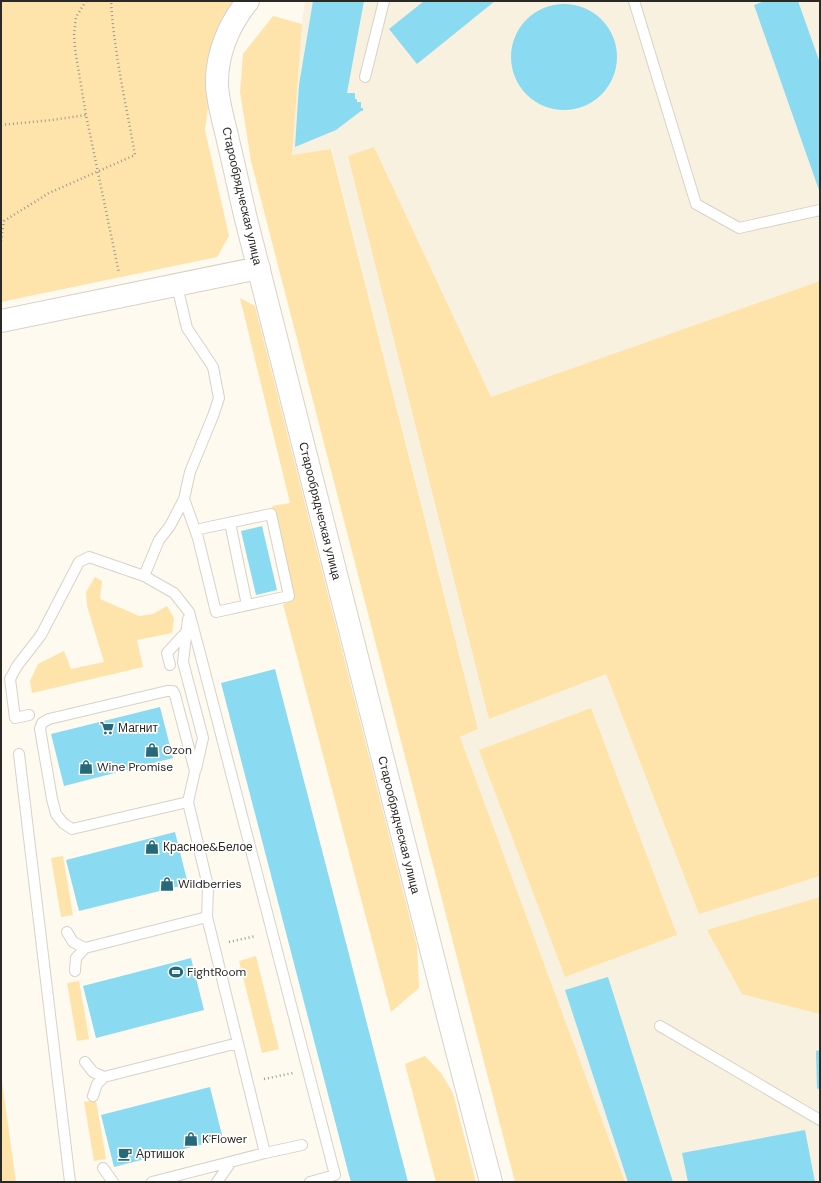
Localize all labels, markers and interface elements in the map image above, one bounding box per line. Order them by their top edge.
street label: Старообрядческая улица [218,125,266,267]
street label: Старообрядческая улица [295,440,345,582]
supermarket icon: Магнит [99,720,115,736]
place label: Магнит [118,720,159,736]
shop icon: Ozon [144,742,160,758]
place label: Ozon [163,742,192,758]
street label: Старообрядческая улица [374,754,424,896]
shop icon: Wine Promise [78,759,94,775]
place label: Wine Promise [97,759,173,775]
shop icon: Красное&Белое [144,839,160,855]
place label: Красное&Белое [163,839,253,855]
shop icon: Wildberries [159,876,175,892]
place label: Wildberries [178,876,242,892]
sports icon: FightRoom [168,964,184,980]
place label: FightRoom [187,964,246,980]
shop icon: K'Flower [183,1131,199,1147]
place label: K'Flower [202,1131,248,1147]
cafe icon: Артишок [117,1146,133,1162]
place label: Артишок [136,1146,185,1162]

